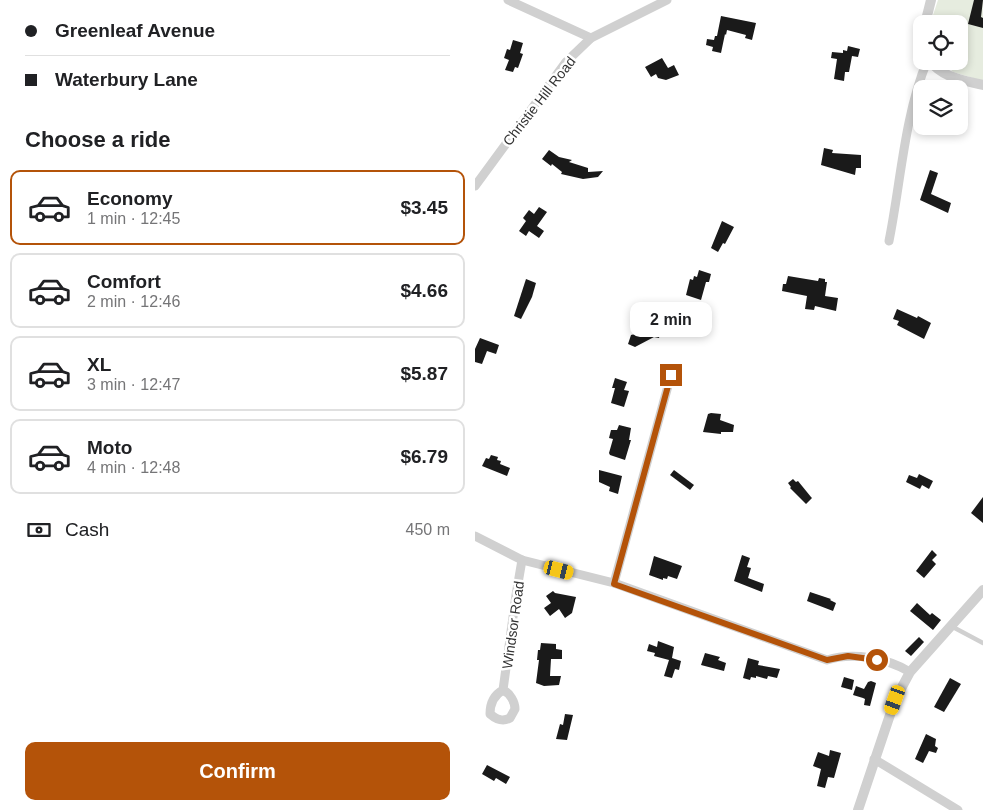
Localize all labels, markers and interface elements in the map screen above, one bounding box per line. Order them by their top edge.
map controls [913,15,968,135]
button: locate [913,15,968,70]
text: Greenleaf Avenue [55,20,215,41]
street label: Christie Hill Road [499,53,579,149]
text: Waterbury Lane [55,69,198,90]
button: layers [913,80,968,135]
text: Choose a ride [25,127,170,152]
icon: car [27,185,72,230]
text: Economy [87,188,173,209]
text: $3.45 [400,197,448,218]
text: 1 min · 12:45 [87,210,180,227]
icon: car [27,268,72,313]
text: Comfort [87,271,161,292]
text: $4.66 [400,280,448,301]
text: 2 min · 12:46 [87,293,180,310]
callout: 2 min [630,302,712,338]
text: 2 min [650,311,692,328]
icon: car [27,351,72,396]
text: XL [87,354,111,375]
text: $5.87 [400,363,448,384]
route end [660,364,682,386]
text: 3 min · 12:47 [87,376,180,393]
icon: car [27,434,72,479]
text: Moto [87,437,132,458]
text: $6.79 [400,446,448,467]
text: 4 min · 12:48 [87,459,180,476]
icon: cash [25,516,53,544]
text: Cash [65,519,109,540]
text: 450 m [406,521,450,538]
car [542,559,575,581]
street label: Windsor Road [499,580,527,670]
route start [866,649,888,671]
car [882,683,907,717]
button: Confirm [25,742,450,800]

